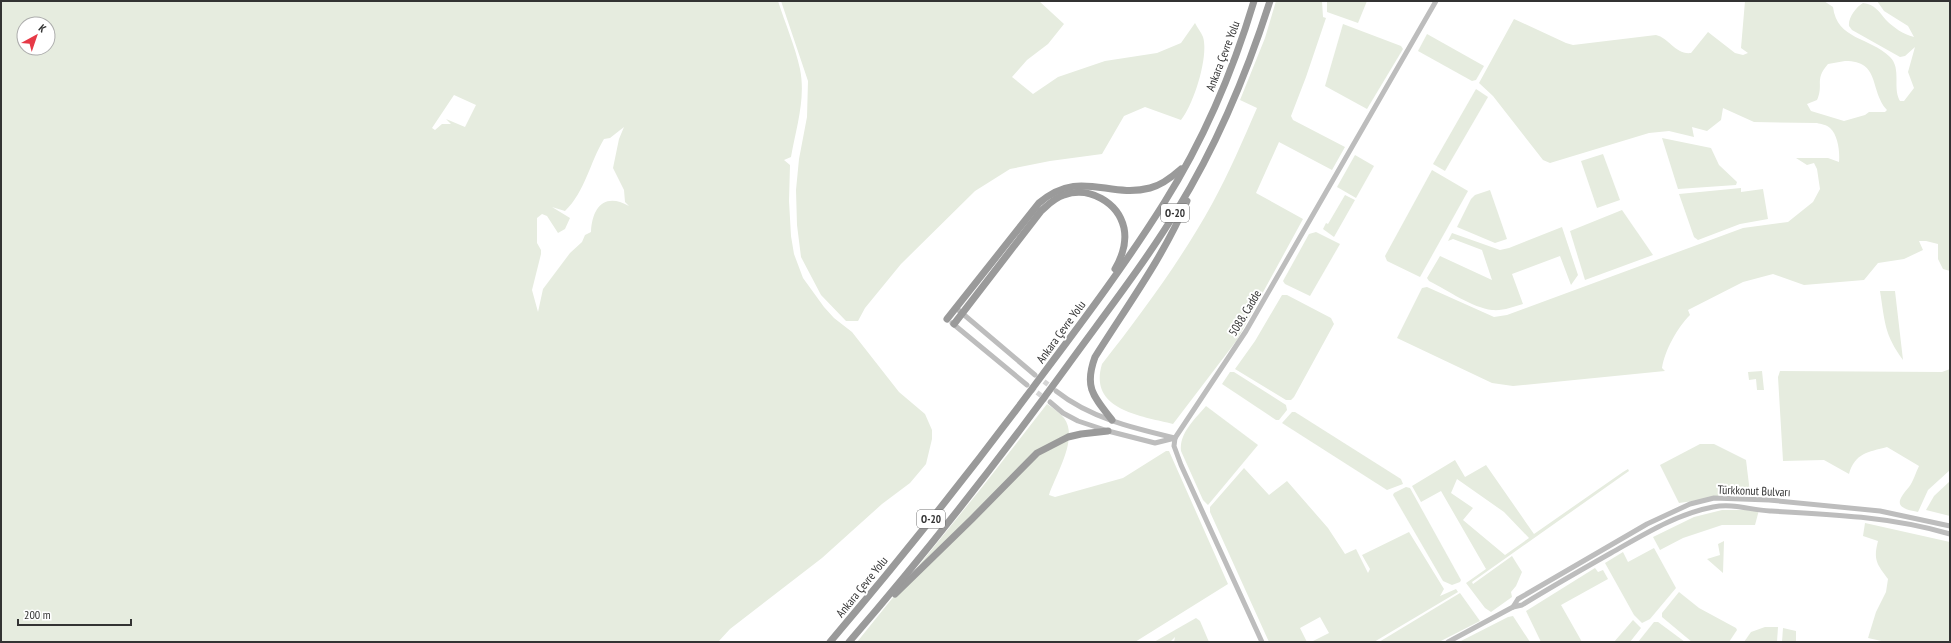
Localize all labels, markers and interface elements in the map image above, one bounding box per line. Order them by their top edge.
north arrow [16,16,56,56]
street label: Ankara Çevre Yolu [1202,19,1243,93]
text: K [36,21,49,36]
road number: O-20 [1161,204,1189,222]
street label: 5088. Cadde [1225,287,1264,338]
street label: Ankara Çevre Yolu [1033,297,1088,366]
street label: Türkkonut Bulvarı [1717,482,1791,499]
road number: O-20 [917,510,945,528]
street label: Ankara Çevre Yolu [833,553,891,620]
scale bar [18,601,131,627]
text: 200 m [24,607,51,622]

